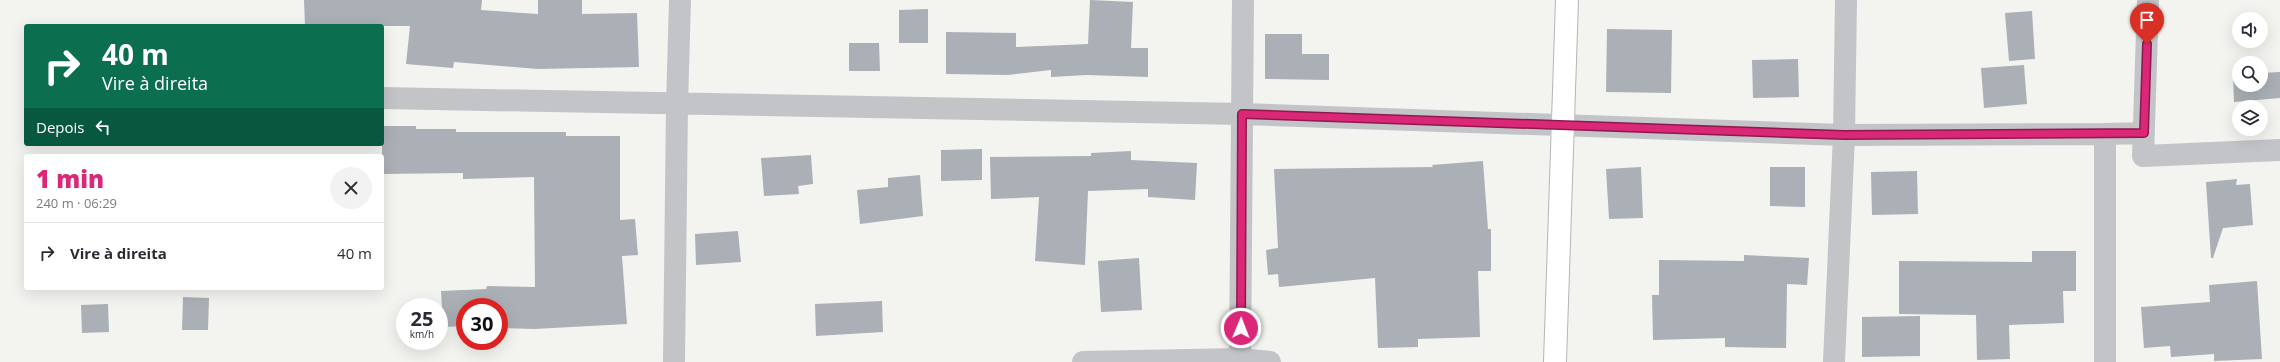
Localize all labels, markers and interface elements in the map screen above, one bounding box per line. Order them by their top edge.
pin [2130,3,2164,44]
icon: arrive [2136,9,2158,31]
map controls [2232,12,2268,136]
button: sound [2232,12,2268,48]
text: 40 m [102,35,169,73]
icon: right [36,40,88,92]
button: search [2232,56,2268,92]
text: Vire à direita [102,71,208,95]
button: layers [2232,100,2268,136]
icon: left [92,116,114,138]
text: Depois [36,117,84,137]
text: 1 min [36,162,104,195]
button: close [330,167,372,209]
text: 240 m · 06:29 [36,194,117,212]
icon: right [36,242,58,264]
text: Vire à direita [70,243,167,263]
text: 40 m [337,243,372,263]
speed limit sign: 30 [456,298,508,350]
text: 25 [411,305,433,332]
position arrow [1220,307,1262,349]
text: km/h [410,327,434,341]

